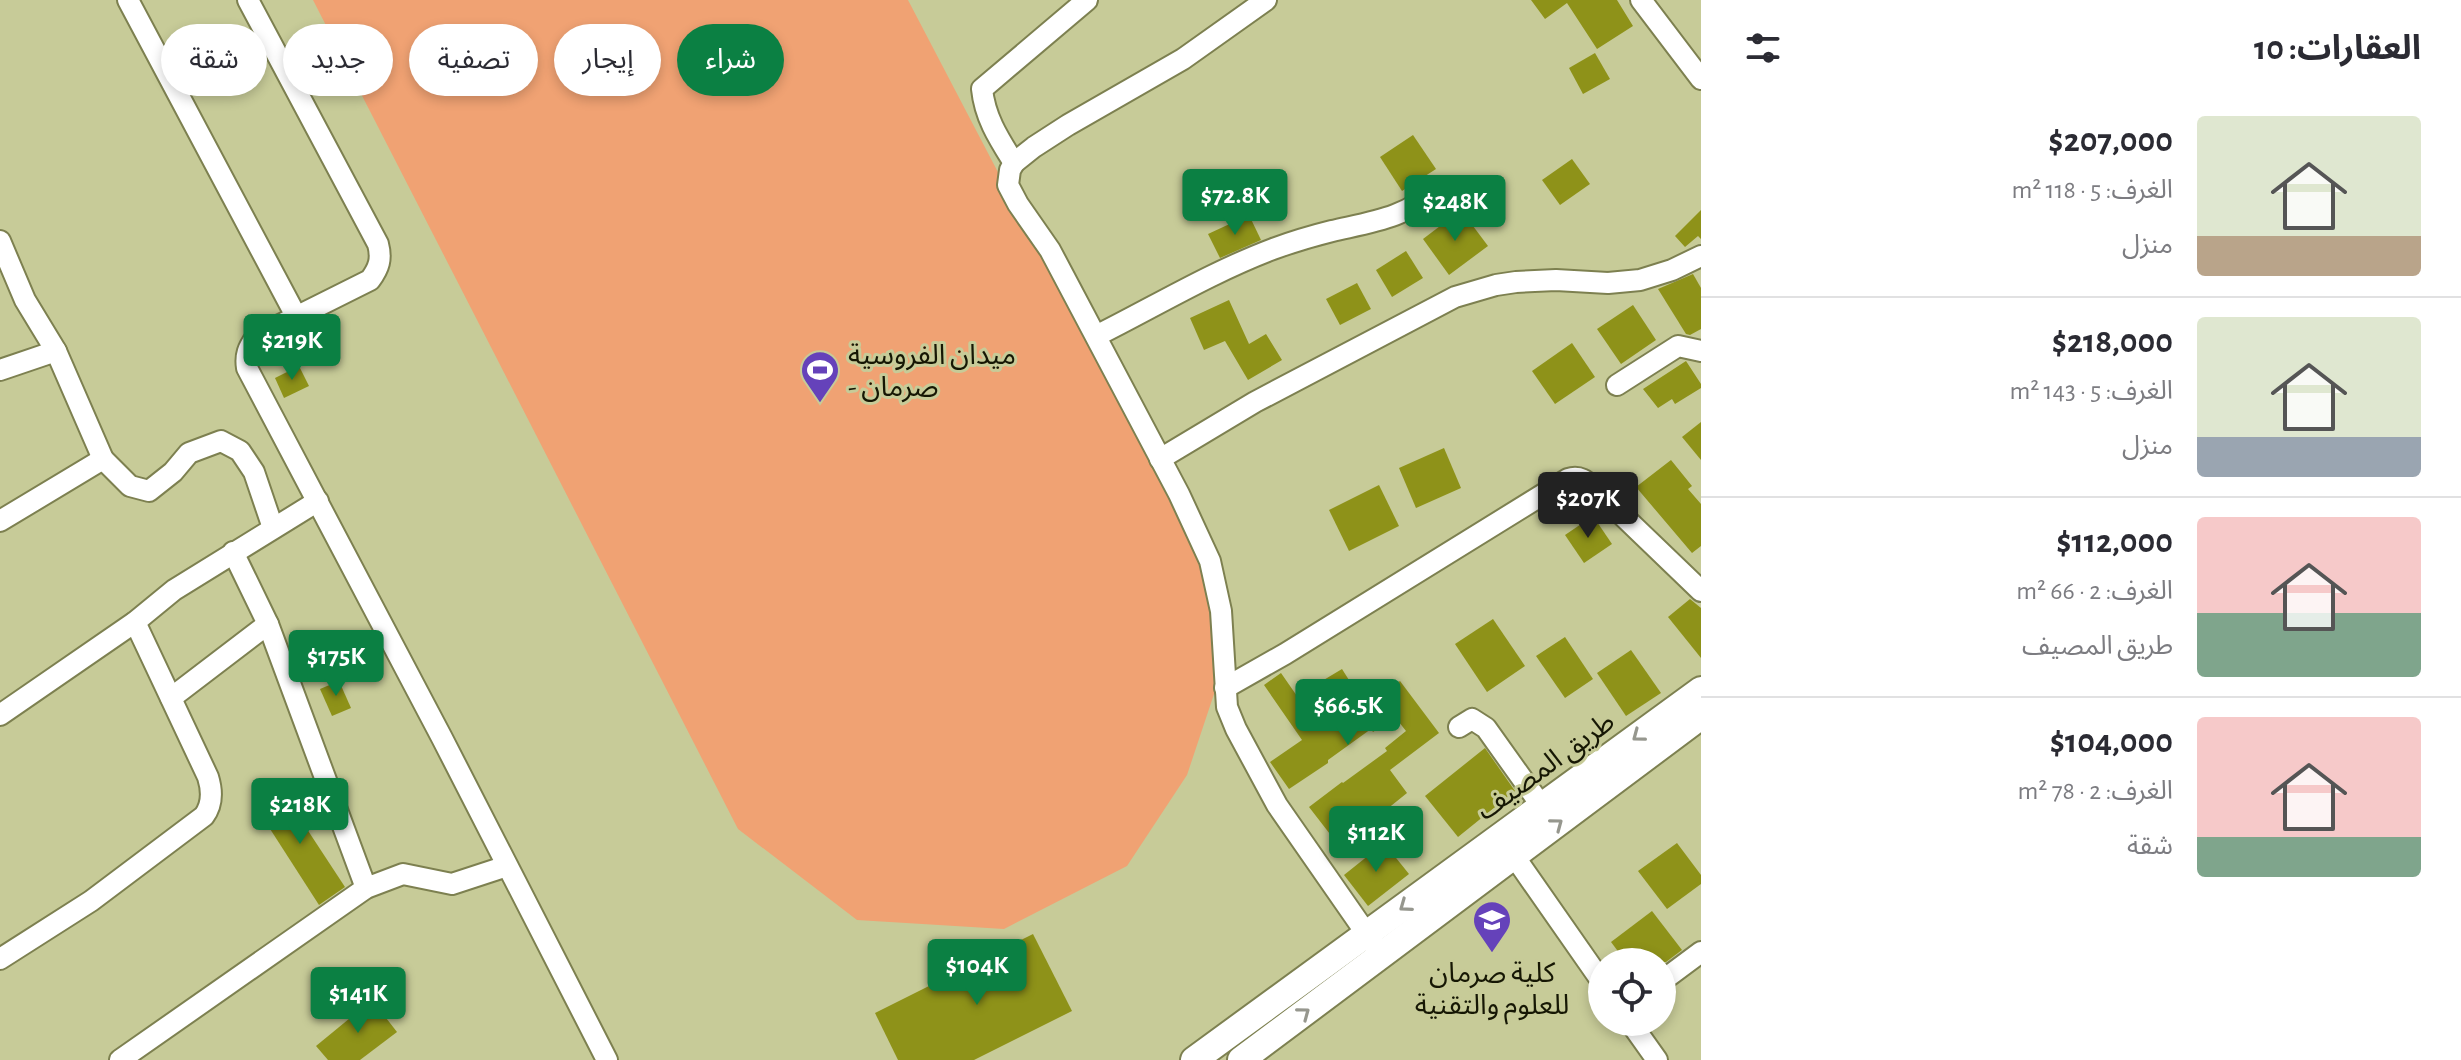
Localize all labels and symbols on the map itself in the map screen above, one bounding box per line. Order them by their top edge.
pin: $72.8K [1170,169,1300,237]
pin: $248K [1399,175,1511,243]
pin: $219K [236,314,348,382]
place label: ميدان الفروسية - صرمان [848,342,1016,403]
sports icon: ميدان الفروسية - صرمان [799,349,841,404]
pin: $207K [1532,472,1644,540]
pin: $175K [280,630,392,698]
pin: $66.5K [1283,679,1413,747]
street label: طريق المصيف [1472,707,1621,827]
one-way arrow [1633,727,1647,741]
pin: $218K [244,778,356,846]
pin: $112K [1320,806,1432,874]
one-way arrow [1548,819,1563,834]
one-way arrow [1400,896,1414,911]
school or university icon: كلية صرمان للعلوم والتقنية [1471,899,1513,954]
pin: $104K [921,939,1033,1007]
place label: كلية صرمان للعلوم والتقنية [1415,960,1569,1025]
pin: $141K [302,967,414,1035]
one-way arrow [1295,1009,1310,1023]

